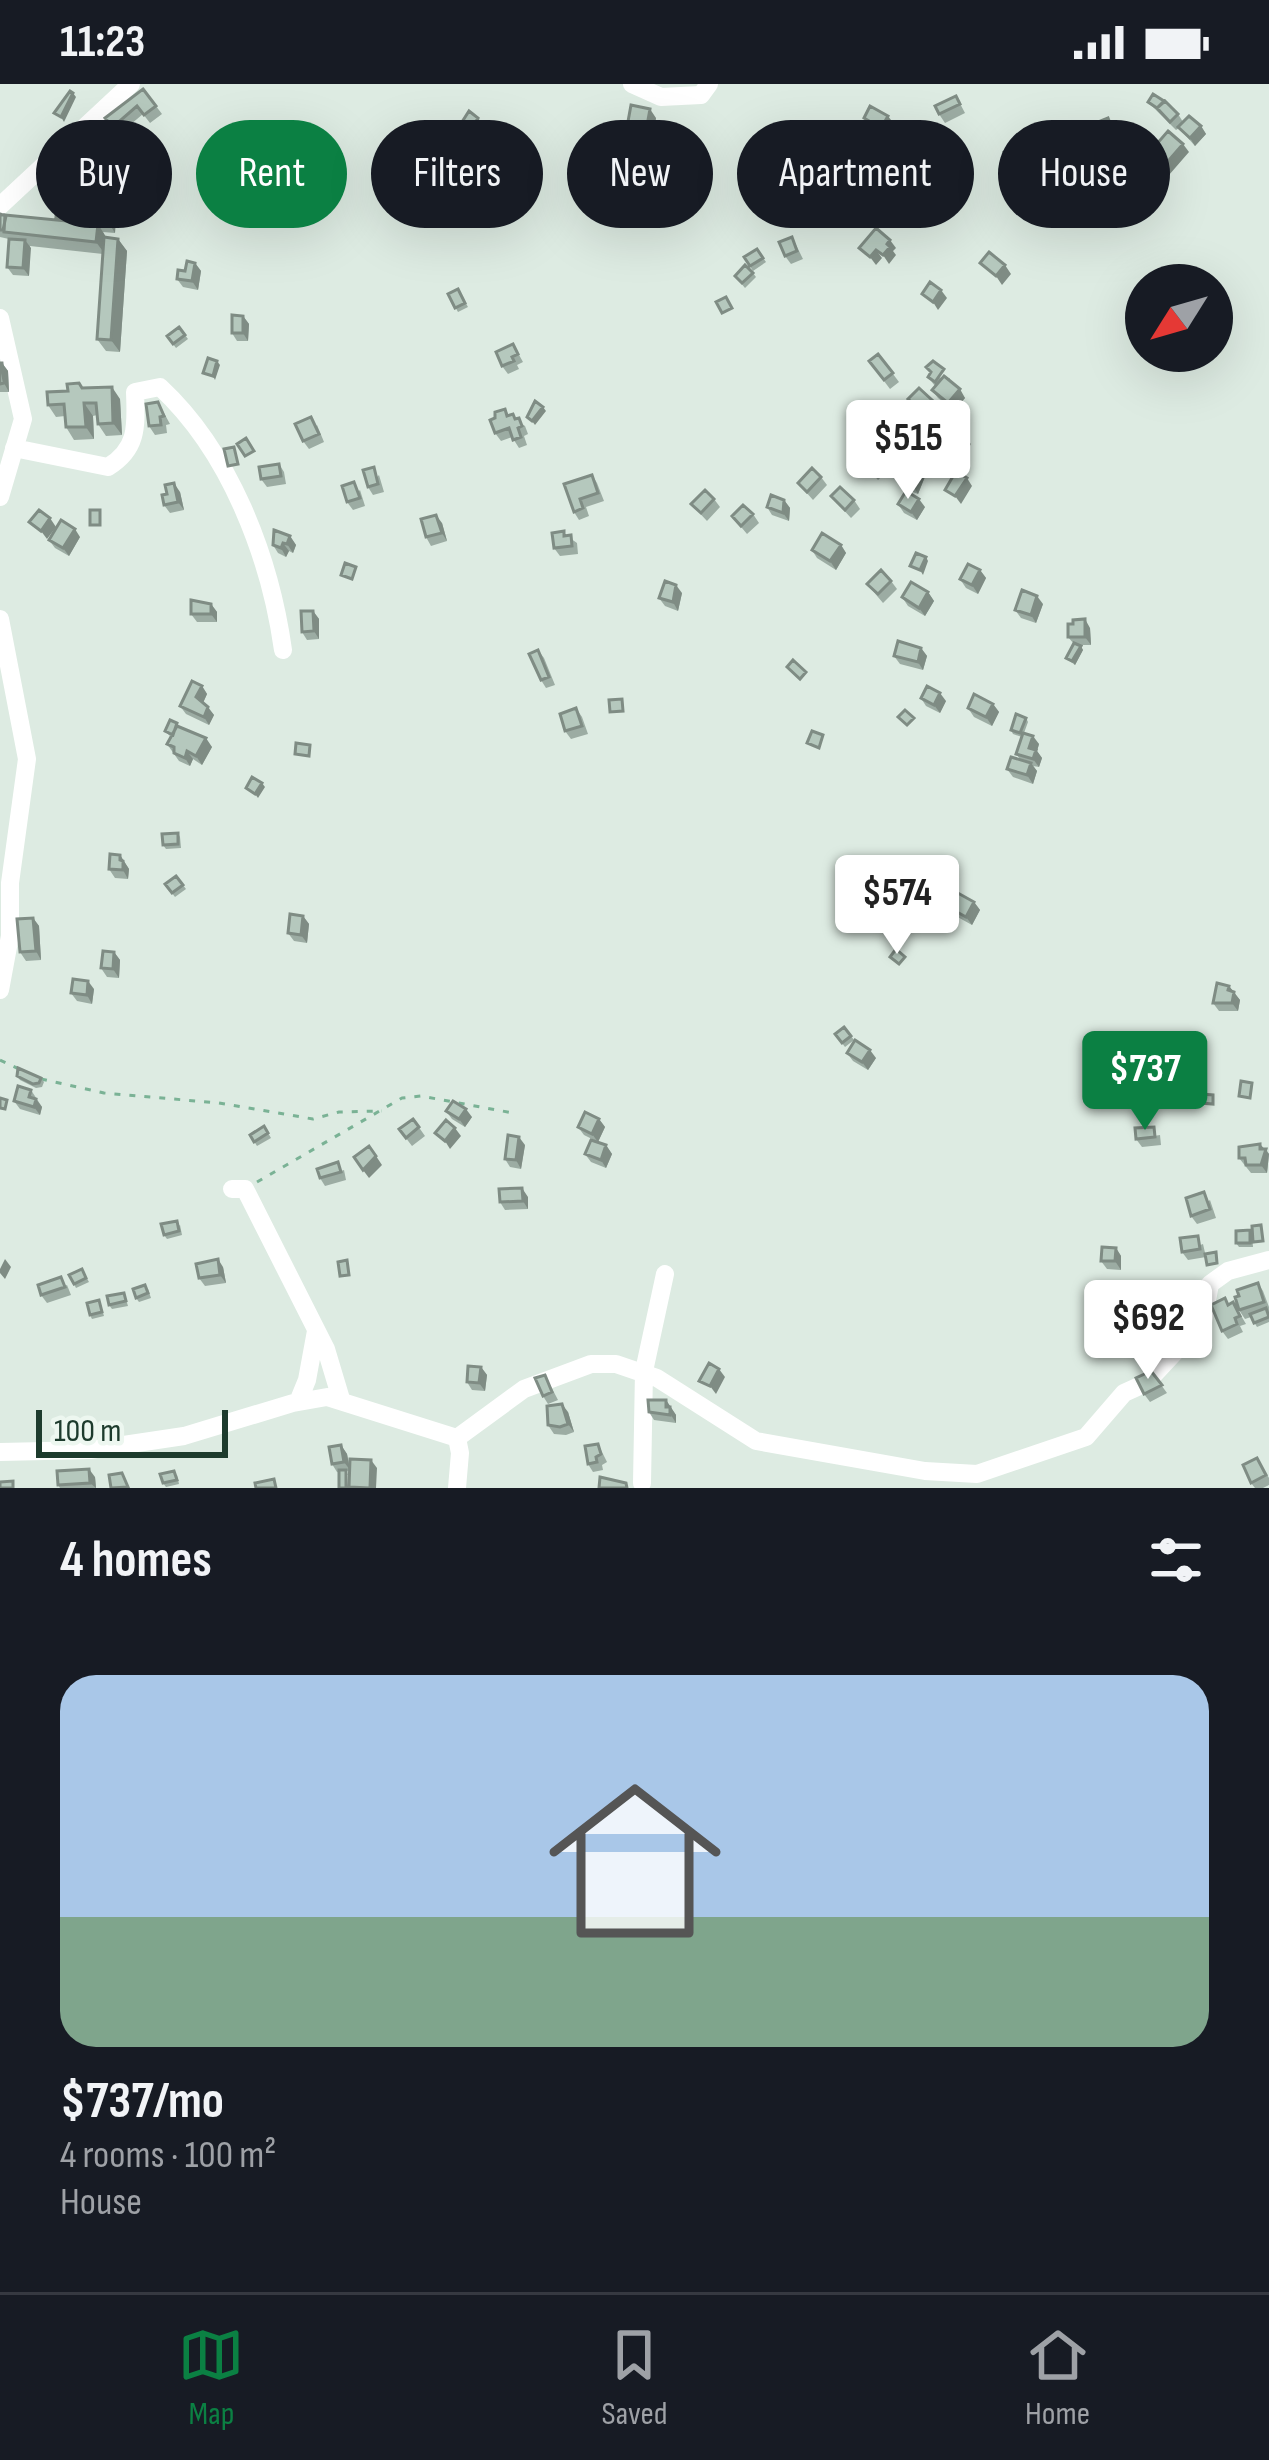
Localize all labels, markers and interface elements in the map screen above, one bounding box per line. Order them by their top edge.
text: 11:23 [60,15,145,70]
chip: Buy [36,120,172,228]
chip: Rent [196,120,347,228]
chip: Filters [371,120,543,228]
chip: New [567,120,713,228]
chip: Apartment [737,120,974,228]
chip: House [998,120,1170,228]
north arrow [1125,264,1233,372]
map controls [1125,264,1233,372]
pin: $515 [837,400,979,502]
text: $515 [873,415,943,462]
pin: $574 [826,855,968,957]
text: $574 [862,870,932,917]
pin: $737 [1074,1031,1216,1133]
text: $737 [1109,1046,1181,1093]
pin: $692 [1077,1280,1219,1382]
text: $692 [1111,1295,1185,1342]
scale bar [36,1404,228,1457]
text: 100 m [54,1411,121,1451]
icon: filters [1143,1527,1209,1593]
text: 4 homes [60,1530,212,1591]
icon: home [527,1753,743,1969]
text: $737/mo [60,2071,224,2132]
text: 4 rooms · 100 m² [60,2132,276,2179]
text: House [60,2179,142,2226]
tab: Map [178,2322,244,2434]
tab: Saved [601,2322,668,2434]
tab: Home [1025,2322,1091,2434]

